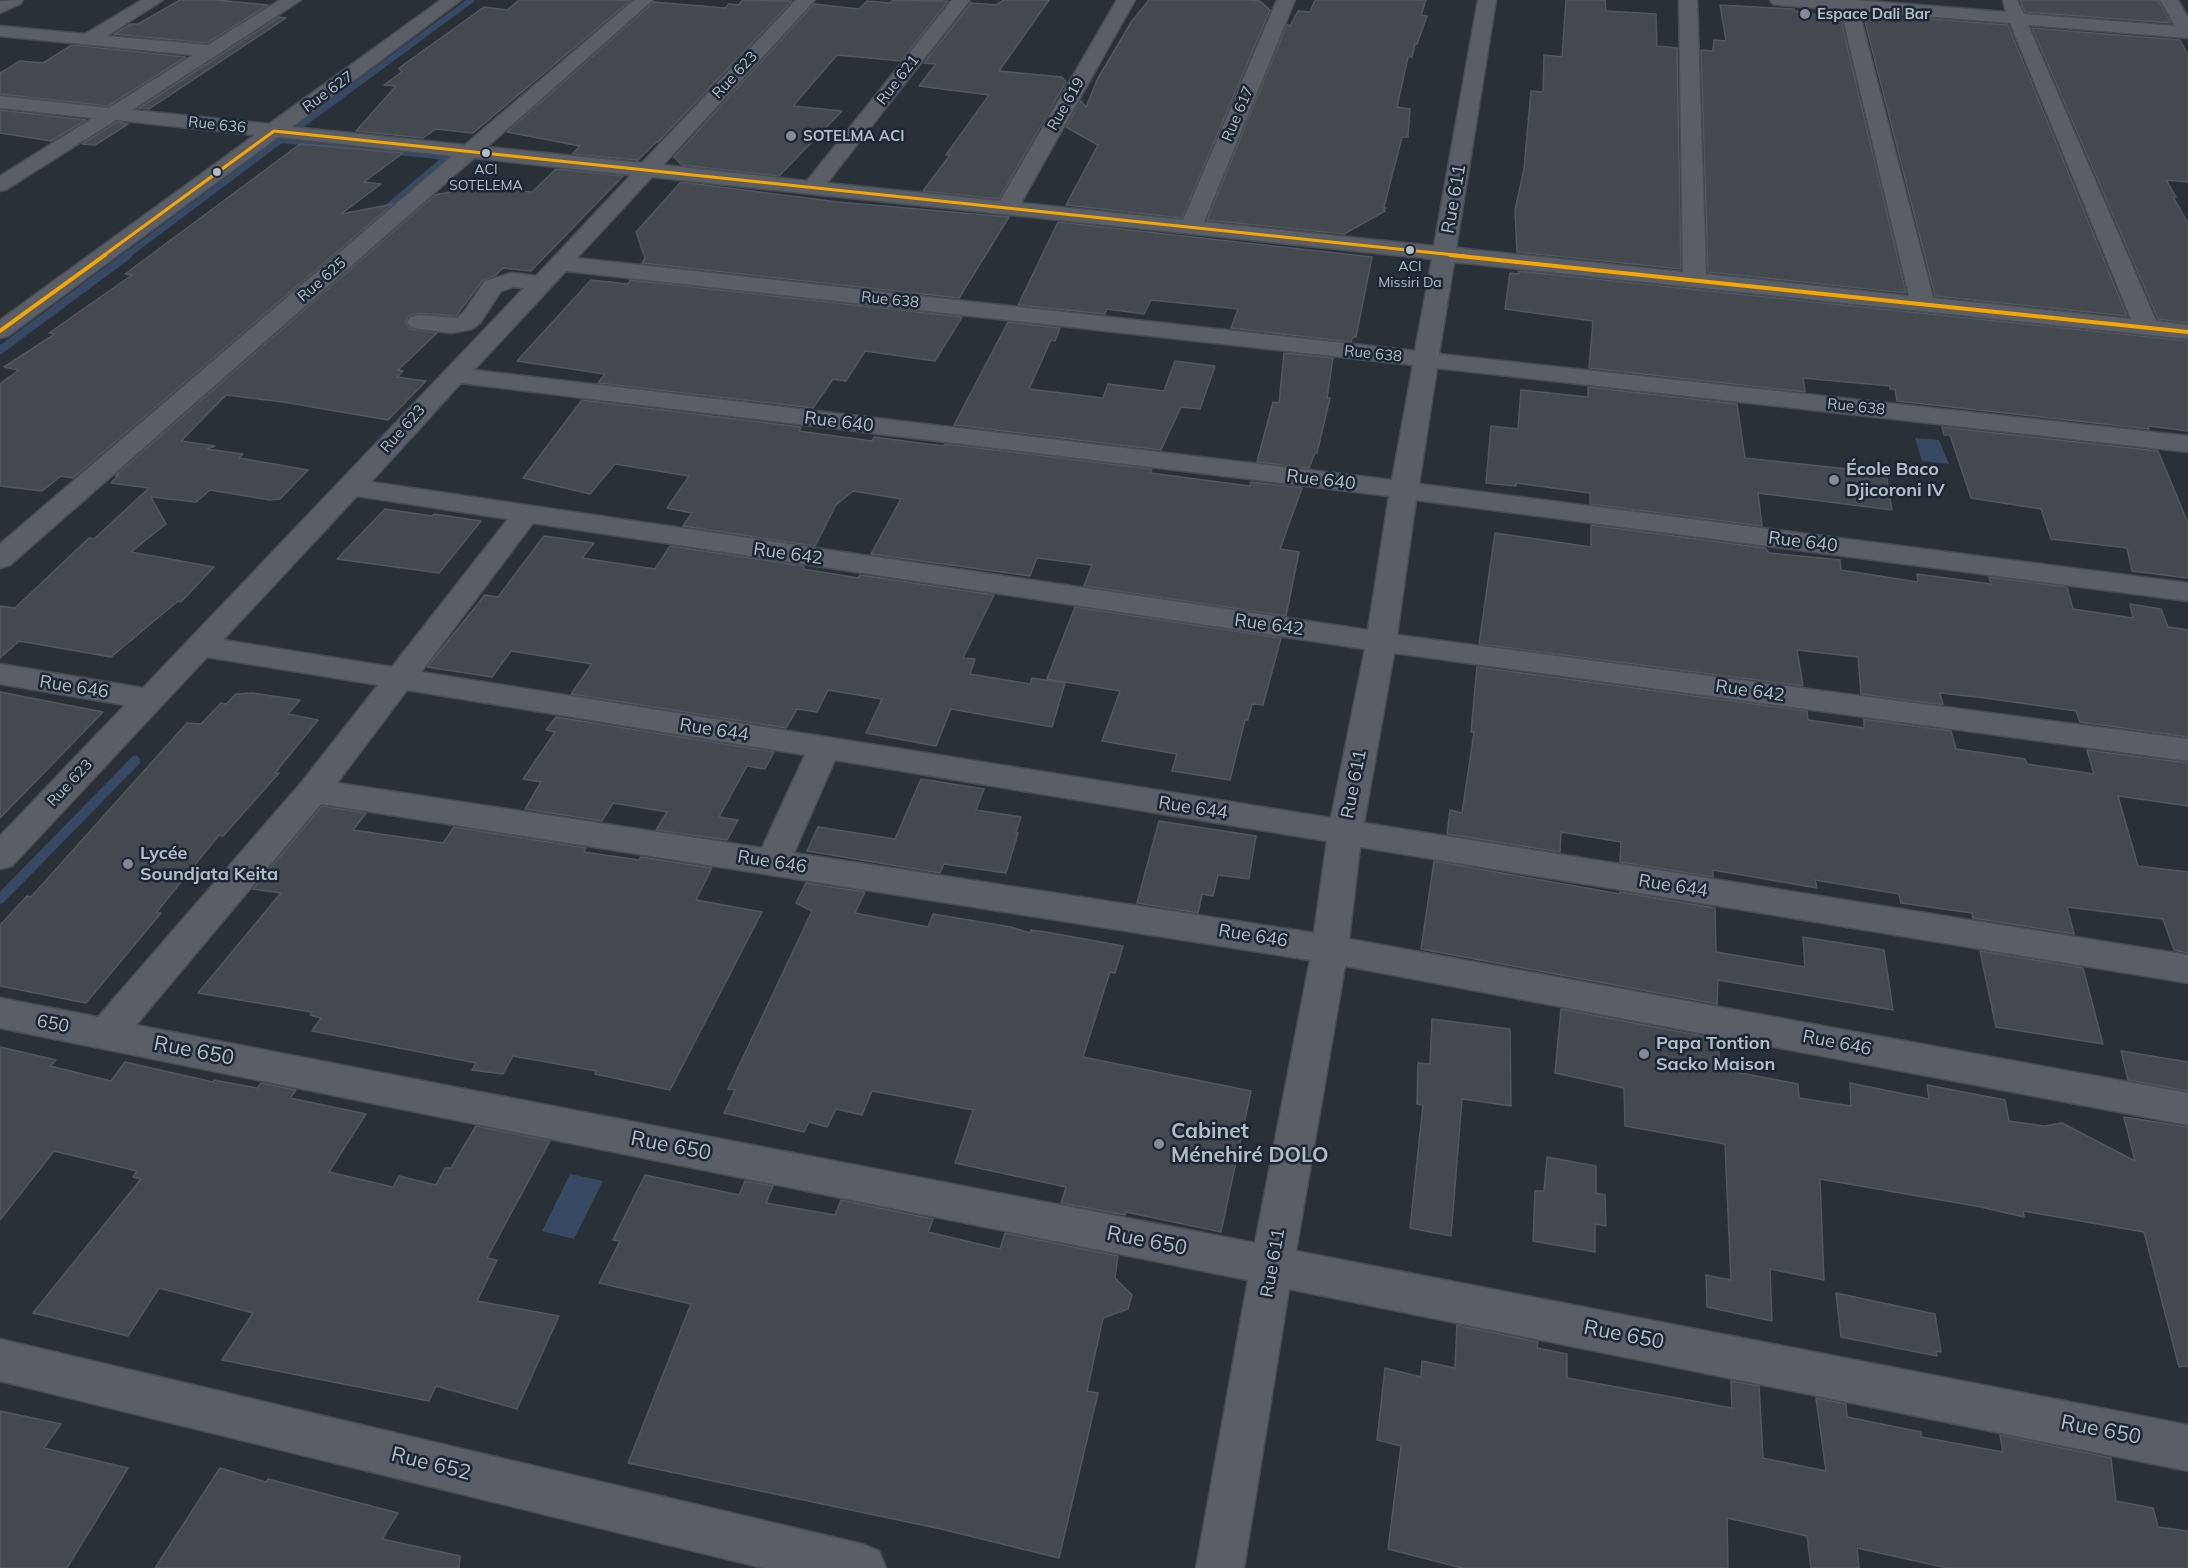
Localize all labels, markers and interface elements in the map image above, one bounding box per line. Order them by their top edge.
place label: Espace Dali Bar [1817,5,1930,23]
marker: Espace Dali Bar [1798,7,1812,21]
street label: Rue 623 [709,48,761,102]
street label: Rue 621 [873,52,923,108]
street label: Rue 627 [299,68,357,116]
street label: Rue 619 [1044,74,1088,134]
street label: Rue 617 [1218,84,1258,144]
street label: Rue 636 [187,113,247,137]
place label: SOTELMA ACI [803,127,904,145]
marker: SOTELMA ACI [784,129,798,143]
marker: ACI SOTELEMA [480,147,492,159]
place label: ACI SOTELEMA [449,162,523,194]
street label: Rue 611 [1437,163,1471,235]
unlabelled marker [211,166,223,178]
marker: ACI Missiri Da [1404,244,1416,256]
street label: Rue 625 [294,254,350,306]
place label: ACI Missiri Da [1378,259,1442,292]
street label: Rue 638 [860,288,920,312]
street label: Rue 638 [1343,342,1403,366]
street label: Rue 638 [1826,395,1886,419]
street label: Rue 623 [377,401,429,457]
street label: Rue 640 [803,407,875,437]
place label: École Baco Djicoroni IV [1846,459,1945,502]
street label: Rue 640 [1285,465,1357,495]
marker: École Baco Djicoroni IV [1827,473,1841,487]
street label: Rue 640 [1767,527,1839,557]
street label: Rue 642 [752,538,824,570]
street label: Rue 642 [1233,609,1305,641]
street label: Rue 646 [38,671,110,703]
street label: Rue 642 [1714,675,1786,707]
street label: Rue 644 [678,714,750,746]
street label: Rue 611 [1337,748,1371,820]
street label: Rue 623 [44,756,96,810]
street label: Rue 644 [1157,792,1229,824]
place label: Lycée Soundjata Keita [140,843,278,886]
street label: Rue 646 [736,846,808,878]
marker: Lycée Soundjata Keita [121,857,135,871]
street label: Rue 644 [1637,870,1709,902]
street label: Rue 646 [1217,920,1289,952]
street label: 650 [35,1010,71,1038]
street label: Rue 646 [1801,1026,1873,1060]
street label: Rue 650 [152,1031,236,1071]
place label: Papa Tontion Sacko Maison [1656,1033,1775,1076]
marker: Papa Tontion Sacko Maison [1637,1047,1651,1061]
place label: Cabinet Ménehiré DOLO [1171,1119,1328,1169]
street label: Rue 650 [629,1126,713,1166]
marker: Cabinet Ménehiré DOLO [1152,1137,1166,1151]
street label: Rue 650 [1105,1221,1189,1261]
street label: Rue 611 [1256,1227,1290,1299]
street label: Rue 650 [1582,1315,1666,1355]
street label: Rue 650 [2059,1410,2143,1450]
street label: Rue 652 [388,1442,474,1486]

